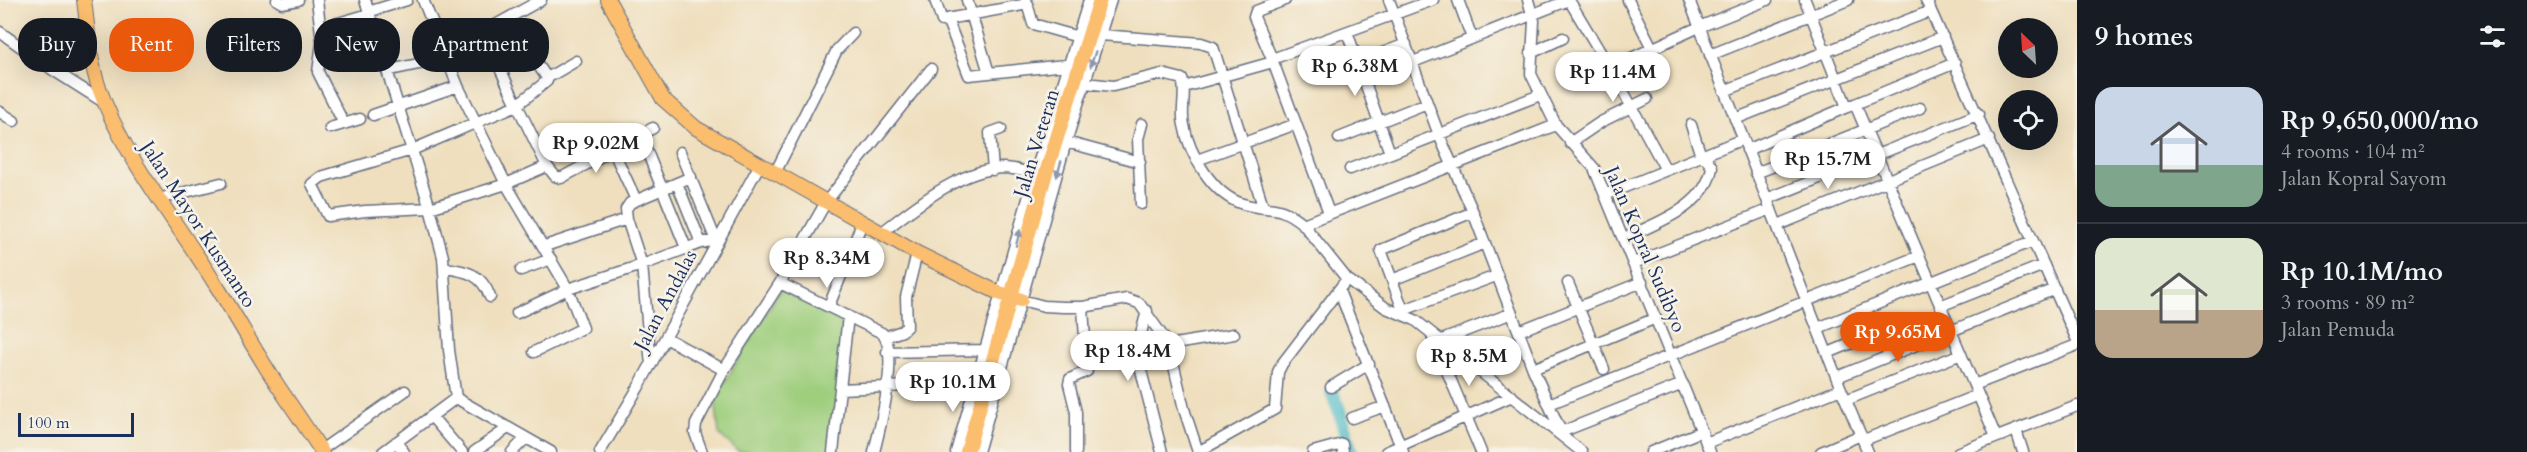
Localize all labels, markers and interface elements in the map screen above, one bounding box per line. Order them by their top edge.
chip: Buy [18,18,97,72]
chip: Rent [109,18,194,72]
chip: Filters [206,18,302,72]
chip: New [314,18,400,72]
chip: Apartment [412,18,549,72]
north arrow [1998,18,2058,78]
map controls [1998,18,2058,150]
text: 9 homes [2095,19,2193,54]
icon: filters [2476,20,2509,53]
pin: Rp 6.38M [1293,46,1417,97]
one-way arrow [1088,50,1097,68]
text: Rp 6.38M [1311,52,1399,79]
pin: Rp 11.4M [1551,52,1675,103]
text: Rp 11.4M [1569,58,1657,85]
street label: Jalan Veteran [1006,85,1066,204]
button: locate [1998,90,2058,150]
text: Rp 9,650,000/mo [2281,103,2479,138]
icon: home [2143,111,2215,183]
pin: Rp 9.02M [534,123,658,174]
text: Rp 9.02M [552,129,640,156]
street label: Jalan Mayor Kusmanto [133,133,263,313]
text: 4 rooms · 104 m² [2281,138,2425,165]
pin: Rp 15.7M [1766,139,1890,190]
text: Rp 15.7M [1784,145,1872,172]
street label: Jalan Kopral Sudibyo [1597,159,1693,337]
one-way arrow [1053,160,1063,178]
text: Jalan Kopral Sayom [2281,165,2447,192]
one-way arrow [1013,229,1023,247]
pin: Rp 8.34M [765,238,889,289]
text: Rp 8.34M [783,244,871,271]
street label: Jalan Andalas [626,245,703,358]
text: Rp 10.1M/mo [2281,254,2443,289]
icon: home [2143,262,2215,334]
text: 3 rooms · 89 m² [2281,289,2414,316]
pin: Rp 9.65M [1836,312,1960,363]
text: Jalan Pemuda [2281,316,2395,343]
text: Rp 9.65M [1854,318,1942,345]
pin: Rp 18.4M [1066,331,1190,382]
pin: Rp 8.5M [1414,336,1524,387]
text: Rp 18.4M [1084,337,1172,364]
text: Rp 8.5M [1430,342,1508,369]
pin: Rp 10.1M [891,362,1015,413]
text: Rp 10.1M [909,368,997,395]
scale bar [18,410,134,438]
text: 100 m [27,412,69,434]

